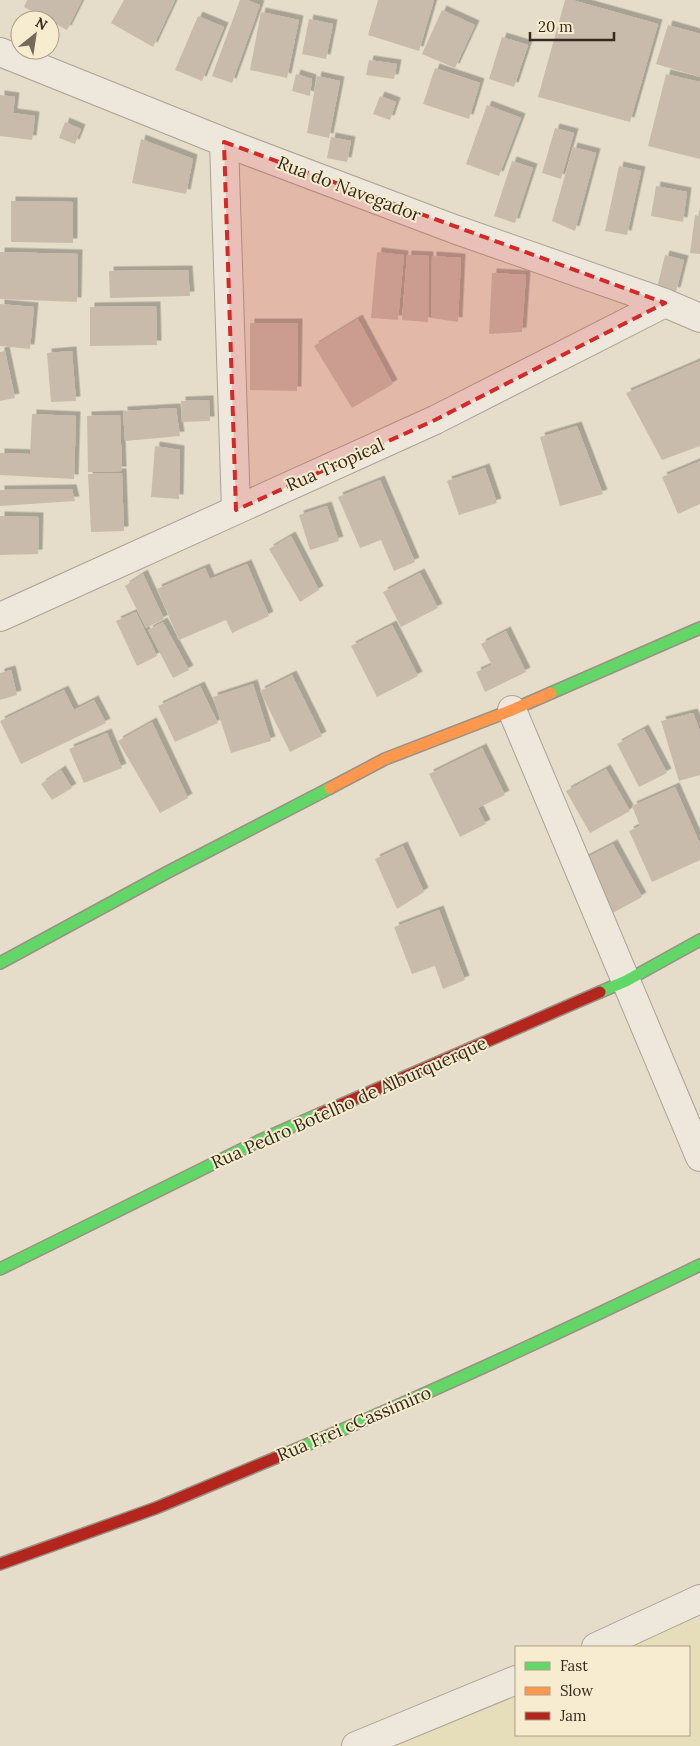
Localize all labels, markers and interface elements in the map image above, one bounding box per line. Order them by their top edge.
north arrow [10,10,60,60]
scale bar [530,10,614,42]
text: N [32,13,51,34]
text: 20 m [538,17,573,36]
street label: Rua do Navegador [274,151,424,227]
street label: Rua Tropical [282,433,388,496]
street label: Rua Pedro Botelho de Alburquerque [207,1031,490,1174]
street label: Rua Frei cCassimiro [273,1381,434,1466]
legend [515,1646,690,1736]
text: Fast [560,1656,588,1675]
text: Slow [560,1681,593,1700]
text: Jam [559,1706,587,1725]

